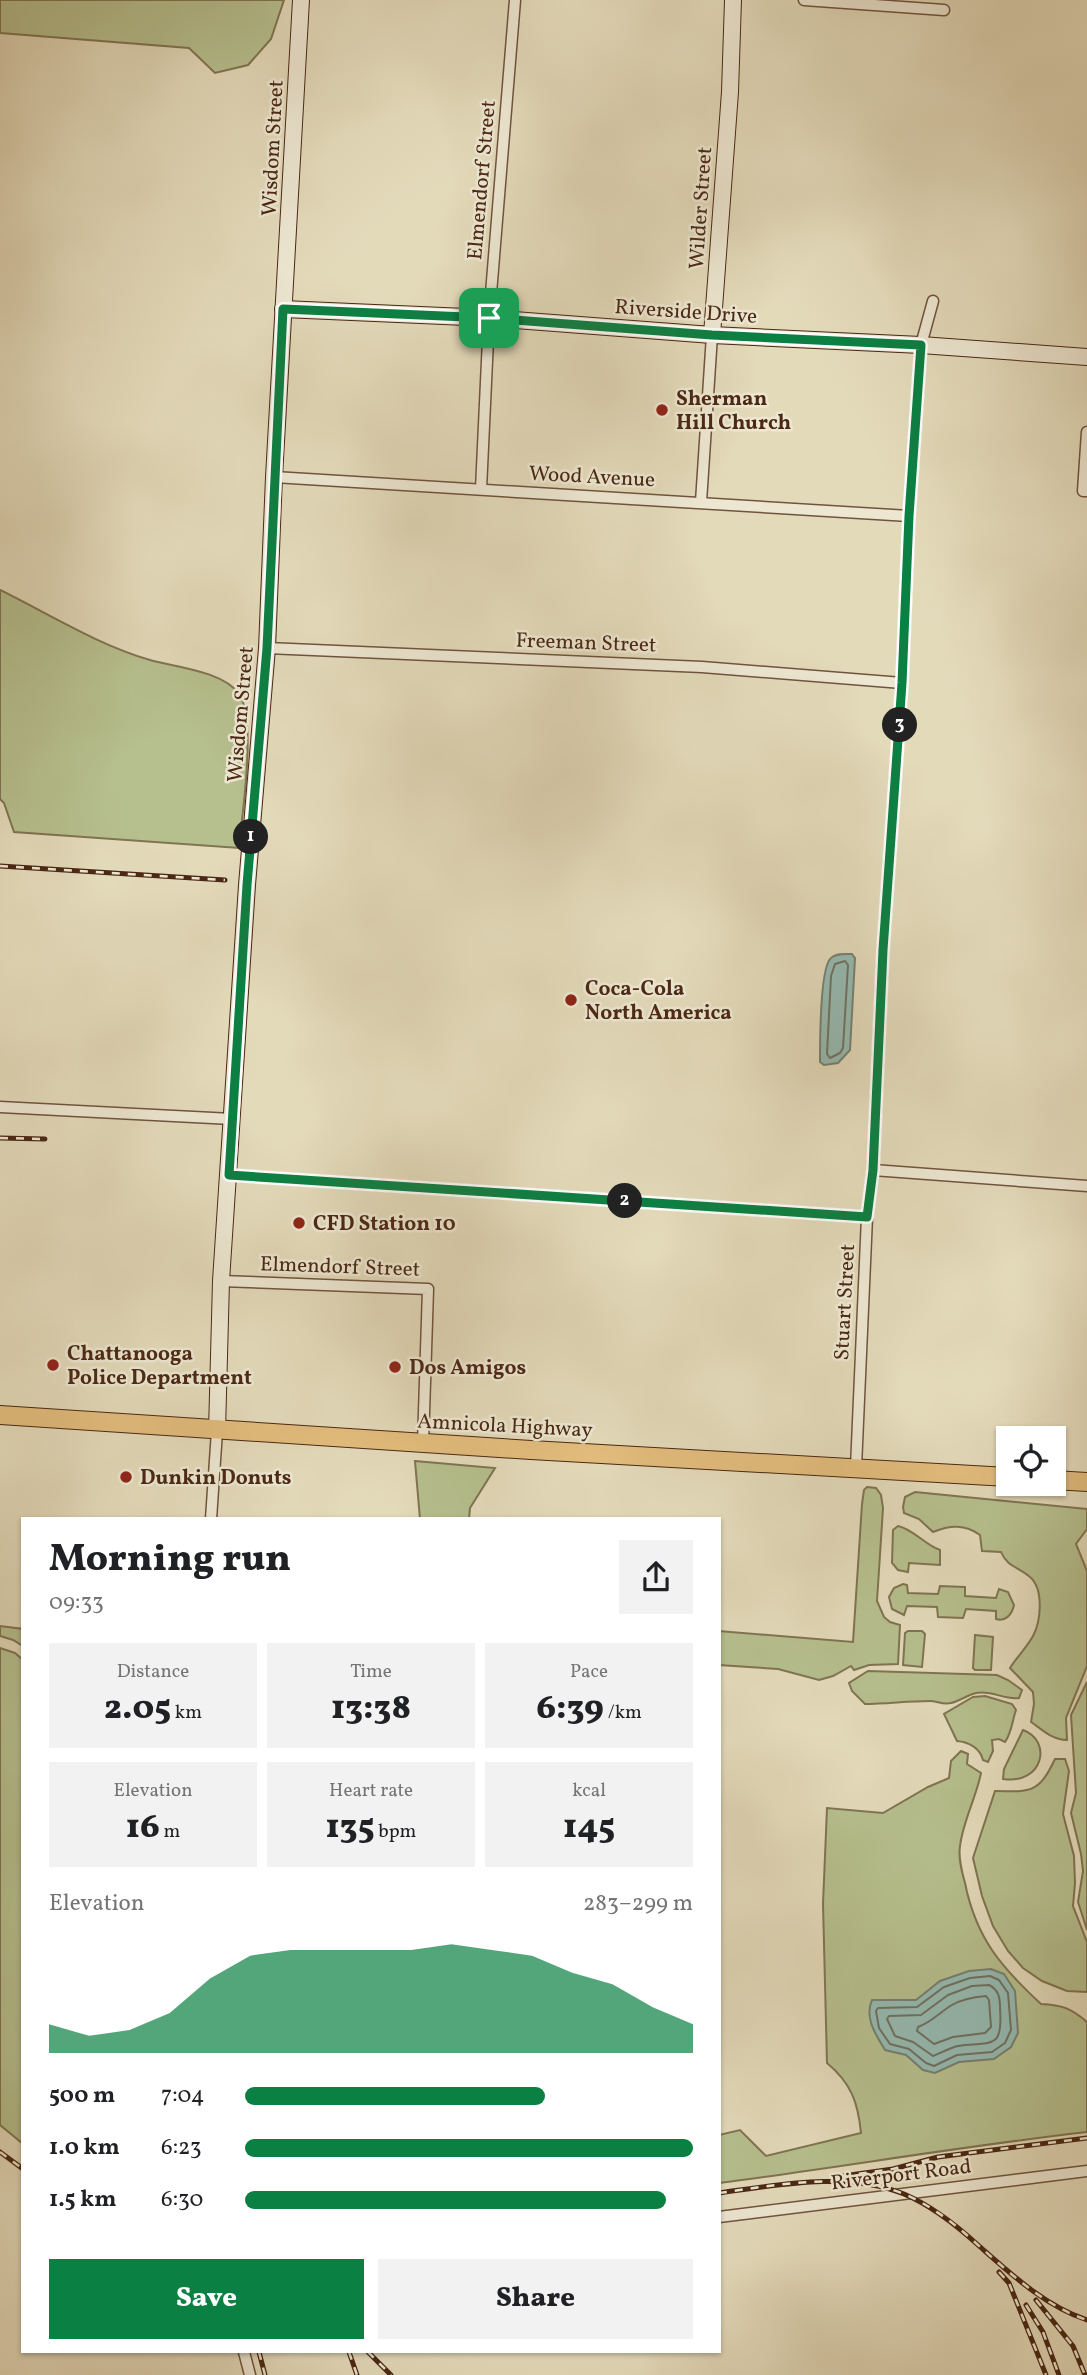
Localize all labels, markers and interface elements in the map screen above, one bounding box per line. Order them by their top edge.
street label: Wisdom Street [255,79,292,217]
street label: Elmendorf Street [461,99,504,261]
street label: Wilder Street [683,146,720,270]
pin [459,288,519,348]
street label: Riverside Drive [614,293,758,332]
icon: arrive [470,299,508,337]
place label: Sherman Hill Church [676,385,791,438]
marker: Sherman Hill Church [654,402,670,418]
street label: Wood Avenue [528,460,656,495]
street label: Freeman Street [515,627,657,660]
street label: Wisdom Street [221,645,262,783]
pin: 3 [883,708,918,742]
text: 3 [895,711,904,737]
pin: 1 [233,820,268,854]
text: 1 [247,823,254,849]
place label: Coca-Cola North America [585,975,732,1028]
marker: Coca-Cola North America [563,992,579,1008]
pin: 2 [608,1184,642,1218]
text: 2 [620,1187,629,1213]
place label: CFD Station 10 [313,1210,456,1239]
marker: CFD Station 10 [291,1215,307,1231]
street label: Stuart Street [828,1243,863,1361]
street label: Elmendorf Street [259,1250,421,1285]
place label: Chattanooga Police Department [67,1340,252,1393]
place label: Dos Amigos [409,1354,526,1383]
marker: Chattanooga Police Department [45,1357,61,1373]
marker: Dos Amigos [387,1359,403,1375]
street label: Amnicola Highway [417,1407,594,1446]
map controls [996,1426,1066,1496]
button: locate [996,1426,1066,1496]
place label: Dunkin Donuts [140,1464,292,1493]
marker: Dunkin Donuts [118,1469,134,1485]
text: Morning run [49,1534,291,1587]
button: share [619,1540,693,1614]
text: 09:33 [49,1587,104,1619]
text: Distance [117,1659,189,1685]
text: Time [350,1659,392,1685]
text: Pace [570,1659,608,1685]
text: 2.05 [104,1685,171,1733]
text: 13:38 [331,1685,411,1733]
text: 6:39 [536,1685,604,1733]
text: km [171,1700,202,1726]
text: /km [604,1700,642,1726]
text: Elevation [114,1778,192,1804]
text: Heart rate [329,1778,413,1804]
text: kcal [572,1778,606,1804]
text: 16 [126,1804,160,1852]
text: 135 [326,1804,375,1852]
text: 145 [563,1804,615,1852]
text: m [160,1819,180,1845]
text: bpm [375,1819,416,1845]
text: Elevation [49,1888,145,1920]
text: 283–299 m [583,1888,693,1920]
text: 500 m [49,2080,115,2112]
text: 7:04 [161,2080,205,2112]
text: 1.0 km [49,2132,120,2164]
text: 6:23 [161,2132,202,2164]
street label: Riverport Road [829,2152,973,2198]
text: 1.5 km [49,2184,116,2216]
text: 6:30 [161,2184,203,2216]
button: Save [49,2259,364,2339]
button: Share [378,2259,693,2339]

